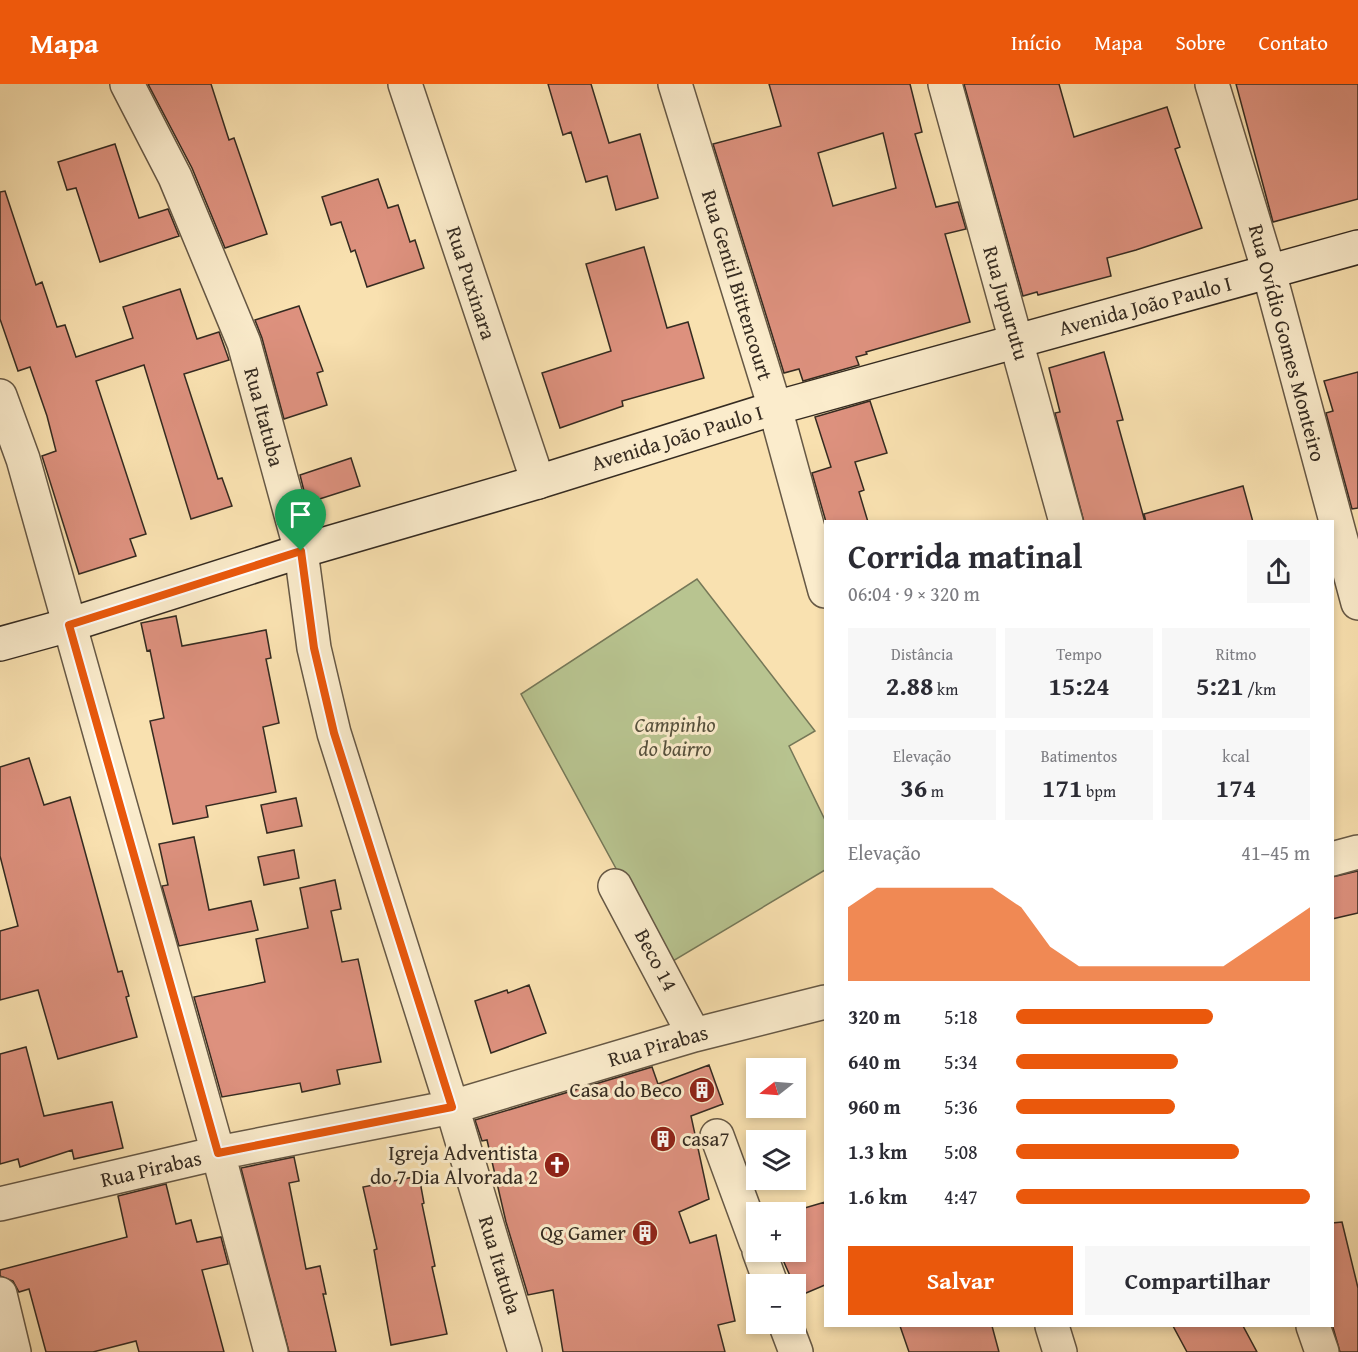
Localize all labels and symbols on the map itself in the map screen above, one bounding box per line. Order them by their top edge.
street label: Rua Gentil Bittencourt [694,186,781,384]
street label: Rua Ovídio Gomes Monteiro [1241,221,1334,465]
street label: Rua Puxinara [439,222,504,343]
street label: Rua Jupurutu [975,242,1038,364]
street label: Avenida João Paulo I [1055,268,1235,344]
street label: Rua Itatuba [236,364,293,470]
street label: Avenida João Paulo I [587,397,766,478]
pin [275,489,326,551]
park label: Campinho do bairro [634,709,716,764]
street label: Beco 14 [627,923,686,996]
street label: Rua Pirabas [604,1016,711,1075]
north arrow [746,1058,806,1118]
place label: Casa do Beco [569,1074,682,1105]
building icon: Casa do Beco [687,1075,717,1105]
place label: casa7 [682,1123,730,1154]
building icon: casa7 [648,1124,678,1154]
place label: Igreja Adventista do 7 Dia Alvorada 2 [370,1137,538,1192]
street label: Rua Pirabas [97,1142,204,1195]
church icon: Igreja Adventista do 7 Dia Alvorada 2 [542,1150,572,1180]
street label: Rua Itatuba [471,1212,530,1318]
place label: Qg Gamer [540,1217,626,1248]
building icon: Qg Gamer [630,1218,660,1248]

